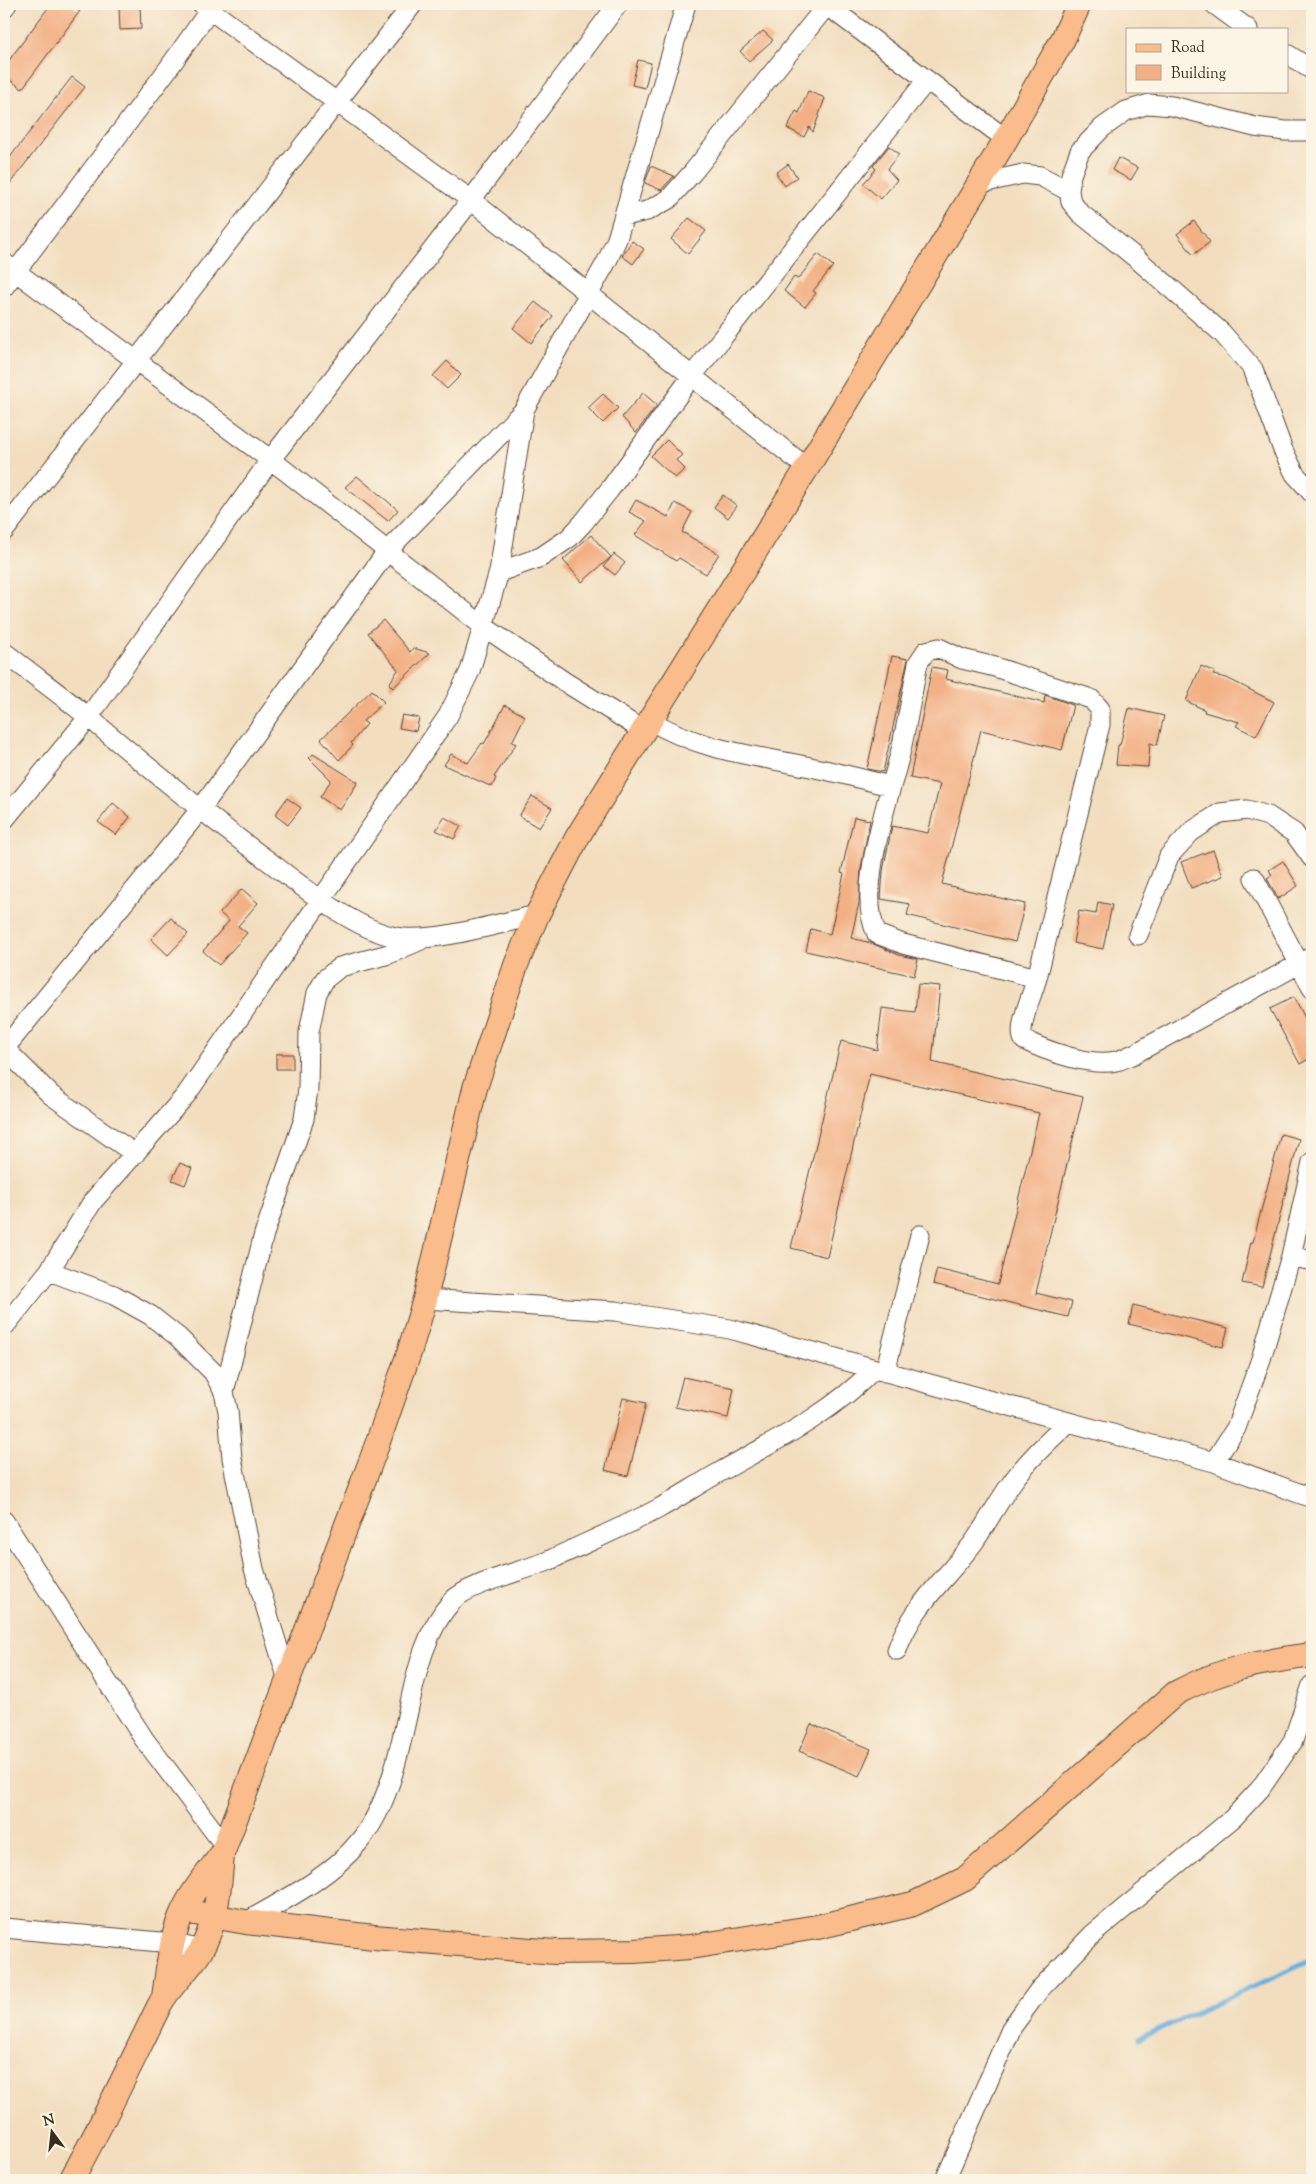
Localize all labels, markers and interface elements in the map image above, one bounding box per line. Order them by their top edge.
legend [1126,28,1288,92]
text: Road [1171,38,1205,59]
text: Building [1171,64,1226,85]
north arrow [28,2106,78,2156]
text: N [41,2110,57,2132]

